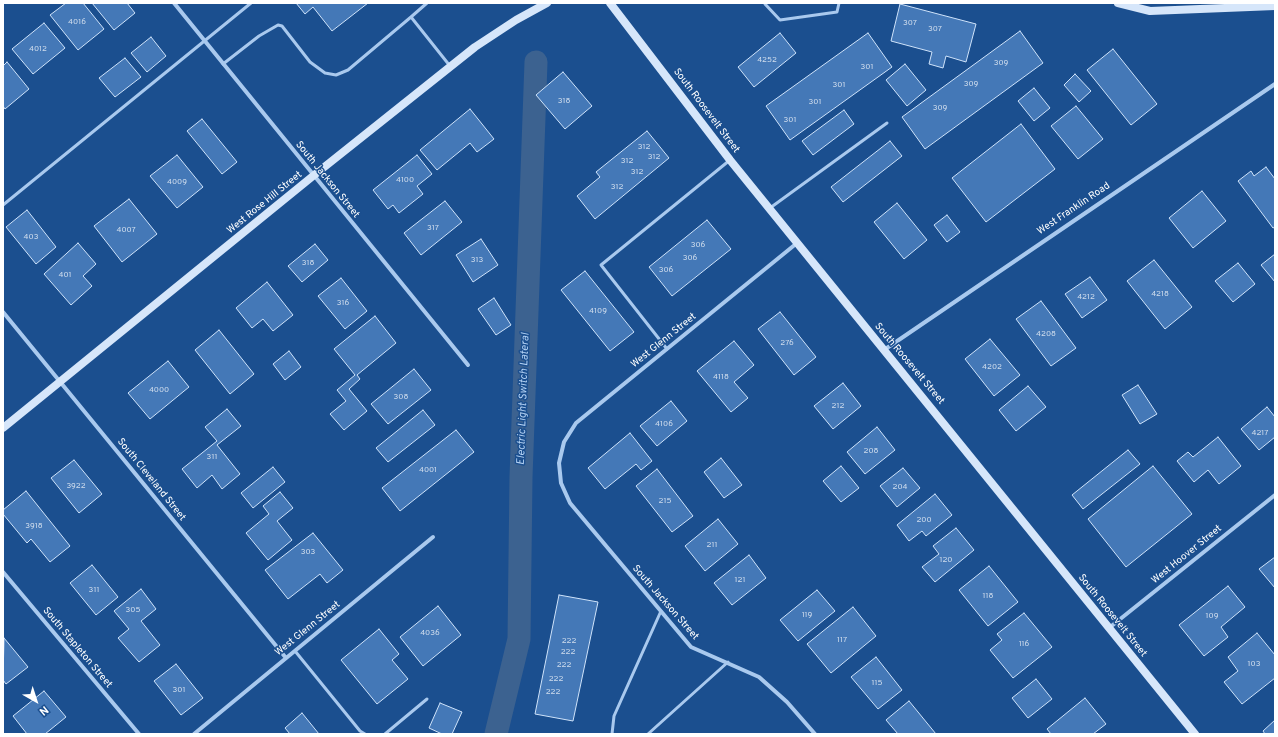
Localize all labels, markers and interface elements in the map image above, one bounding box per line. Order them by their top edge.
house number: 4016 [68,17,86,27]
house number: 307 [903,18,917,28]
house number: 307 [928,24,942,34]
house number: 4012 [29,44,47,54]
house number: 4252 [757,55,777,65]
house number: 309 [994,58,1008,68]
house number: 301 [861,62,873,72]
street label: South Roosevelt Street [670,66,742,156]
house number: 309 [964,79,978,89]
house number: 301 [833,80,845,90]
house number: 318 [558,96,570,106]
house number: 301 [809,97,821,107]
house number: 309 [933,103,947,113]
house number: 301 [784,115,796,125]
street label: South Jackson Street [292,139,362,221]
house number: 312 [638,142,650,152]
house number: 312 [648,152,660,162]
house number: 312 [621,156,633,166]
house number: 312 [631,167,643,177]
street label: West Rose Hill Street [225,169,305,237]
house number: 4100 [396,175,414,185]
house number: 4009 [167,177,187,187]
street label: West Franklin Road [1035,180,1113,238]
house number: 312 [611,182,623,192]
house number: 317 [427,223,439,233]
house number: 4007 [116,225,136,235]
house number: 403 [24,232,38,242]
house number: 306 [691,240,705,250]
house number: 306 [683,253,697,263]
house number: 313 [471,255,483,265]
house number: 318 [302,258,314,268]
house number: 306 [659,265,673,275]
house number: 401 [58,270,72,280]
house number: 4218 [1151,289,1169,299]
house number: 4212 [1077,292,1095,302]
house number: 316 [337,298,349,308]
house number: 4109 [589,306,607,316]
street label: West Glenn Street [629,311,699,371]
street label: South Roosevelt Street [871,321,947,407]
house number: 4208 [1036,329,1056,339]
water label: Electric Light Switch Lateral [515,333,533,465]
house number: 276 [780,338,794,348]
house number: 4202 [982,362,1002,372]
house number: 4118 [713,372,729,382]
house number: 4000 [149,385,169,395]
house number: 308 [394,392,408,402]
house number: 212 [832,401,844,411]
house number: 4106 [655,419,673,429]
house number: 4217 [1252,428,1268,438]
street label: South Cleveland Street [114,436,188,524]
house number: 208 [864,446,878,456]
house number: 311 [207,452,217,462]
house number: 4001 [419,465,437,475]
house number: 3922 [66,481,86,491]
house number: 204 [893,482,907,492]
house number: 215 [659,496,671,506]
house number: 200 [916,515,932,525]
house number: 3918 [25,521,43,531]
street label: West Hoover Street [1149,523,1225,587]
house number: 211 [707,540,717,550]
house number: 303 [301,547,315,557]
house number: 120 [939,555,953,565]
street label: South Jackson Street [629,563,701,643]
street label: South Roosevelt Street [1075,572,1149,660]
house number: 121 [735,575,745,585]
house number: 311 [89,585,99,595]
house number: 118 [983,591,993,601]
street label: West Glenn Street [273,599,343,659]
street label: South Stapleton Street [40,605,114,691]
house number: 305 [126,605,140,615]
house number: 119 [802,610,812,620]
house number: 109 [1206,611,1218,621]
house number: 4036 [420,628,440,638]
house number: 117 [837,635,847,645]
house number: 222 [562,636,576,646]
house number: 116 [1019,639,1029,649]
house number: 222 [561,647,575,657]
house number: 103 [1248,659,1260,669]
house number: 222 [557,660,571,670]
house number: 222 [549,674,563,684]
house number: 115 [872,678,882,688]
north arrow [16,681,56,721]
house number: 301 [173,685,185,695]
house number: 222 [546,687,560,697]
text: N [36,702,51,718]

